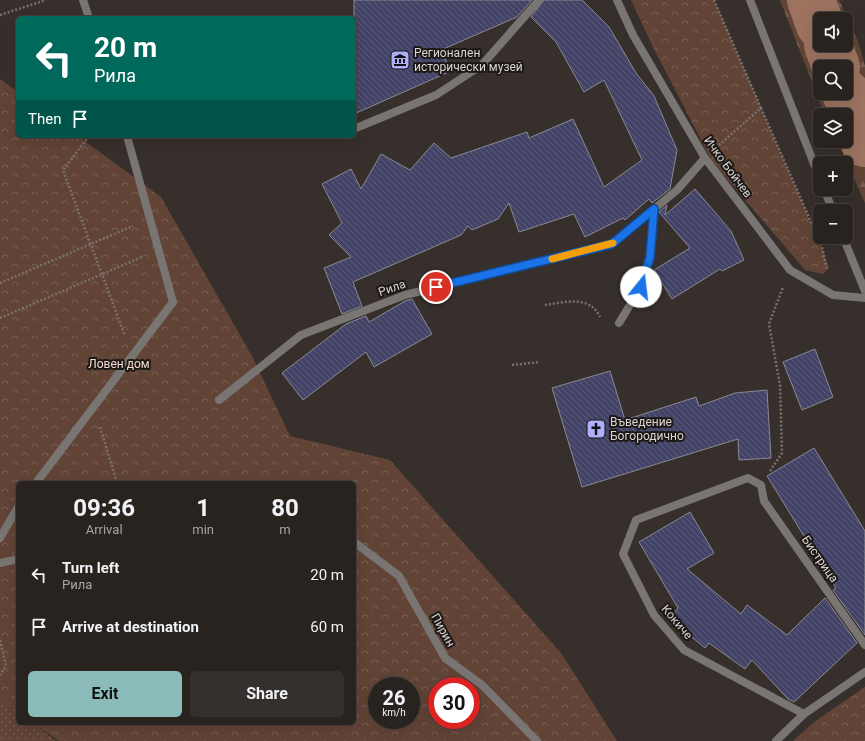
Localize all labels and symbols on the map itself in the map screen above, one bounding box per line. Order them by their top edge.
place label: Регионален исторически музей [414,46,523,74]
museum icon: Регионален исторически музей [389,49,411,71]
street label: Ичко Бойчев [701,134,755,200]
position arrow [620,266,662,308]
pin [419,270,453,304]
street label: Рила [376,277,408,299]
park label: Ловен дом [88,357,150,371]
place label: Въведение Богородично [610,415,684,443]
church icon: Въведение Богородично [585,418,607,440]
street label: Бистрица [799,533,841,585]
street label: Кокиче [659,602,695,642]
street label: Пирин [428,611,458,649]
speed limit sign: 30 [428,677,480,729]

